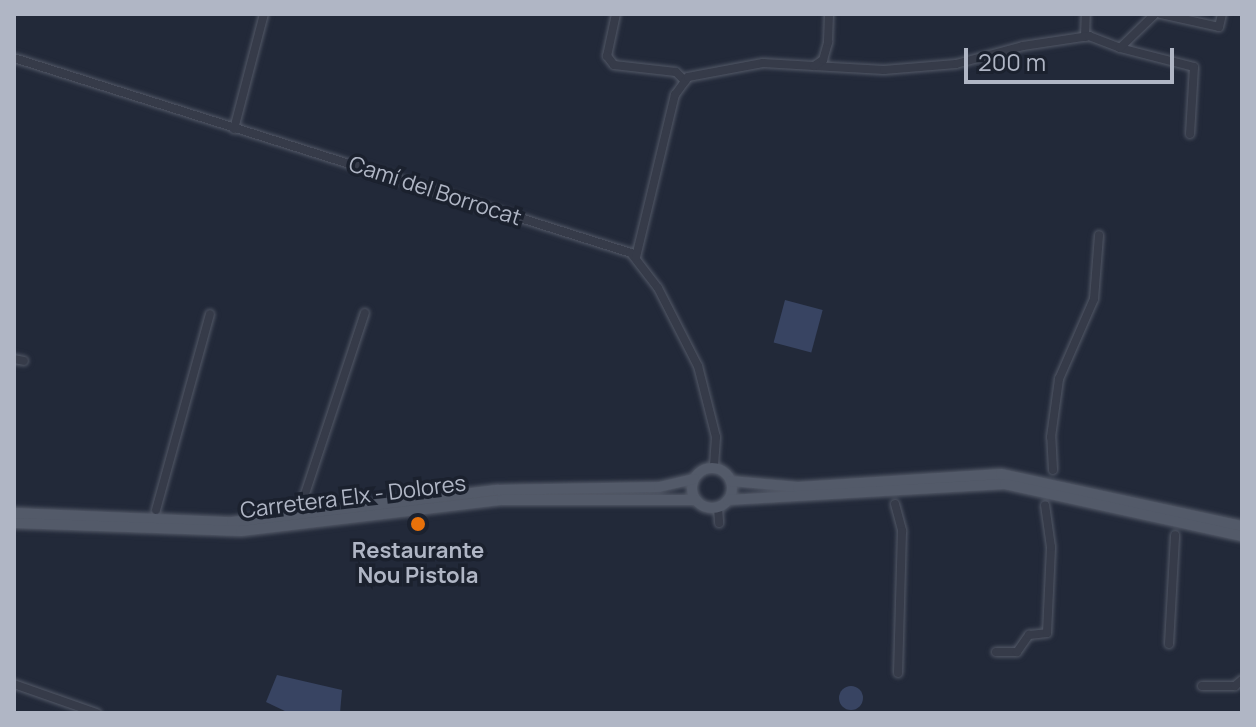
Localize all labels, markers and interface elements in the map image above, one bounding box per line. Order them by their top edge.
scale bar [968,32,1178,82]
text: 200 m [978,45,1046,78]
street label: Camí del Borrocat [345,151,525,231]
street label: Carretera Elx - Dolores [239,470,467,524]
marker: Restaurante Nou Pistola [409,515,427,533]
place label: Restaurante Nou Pistola [352,537,484,588]

